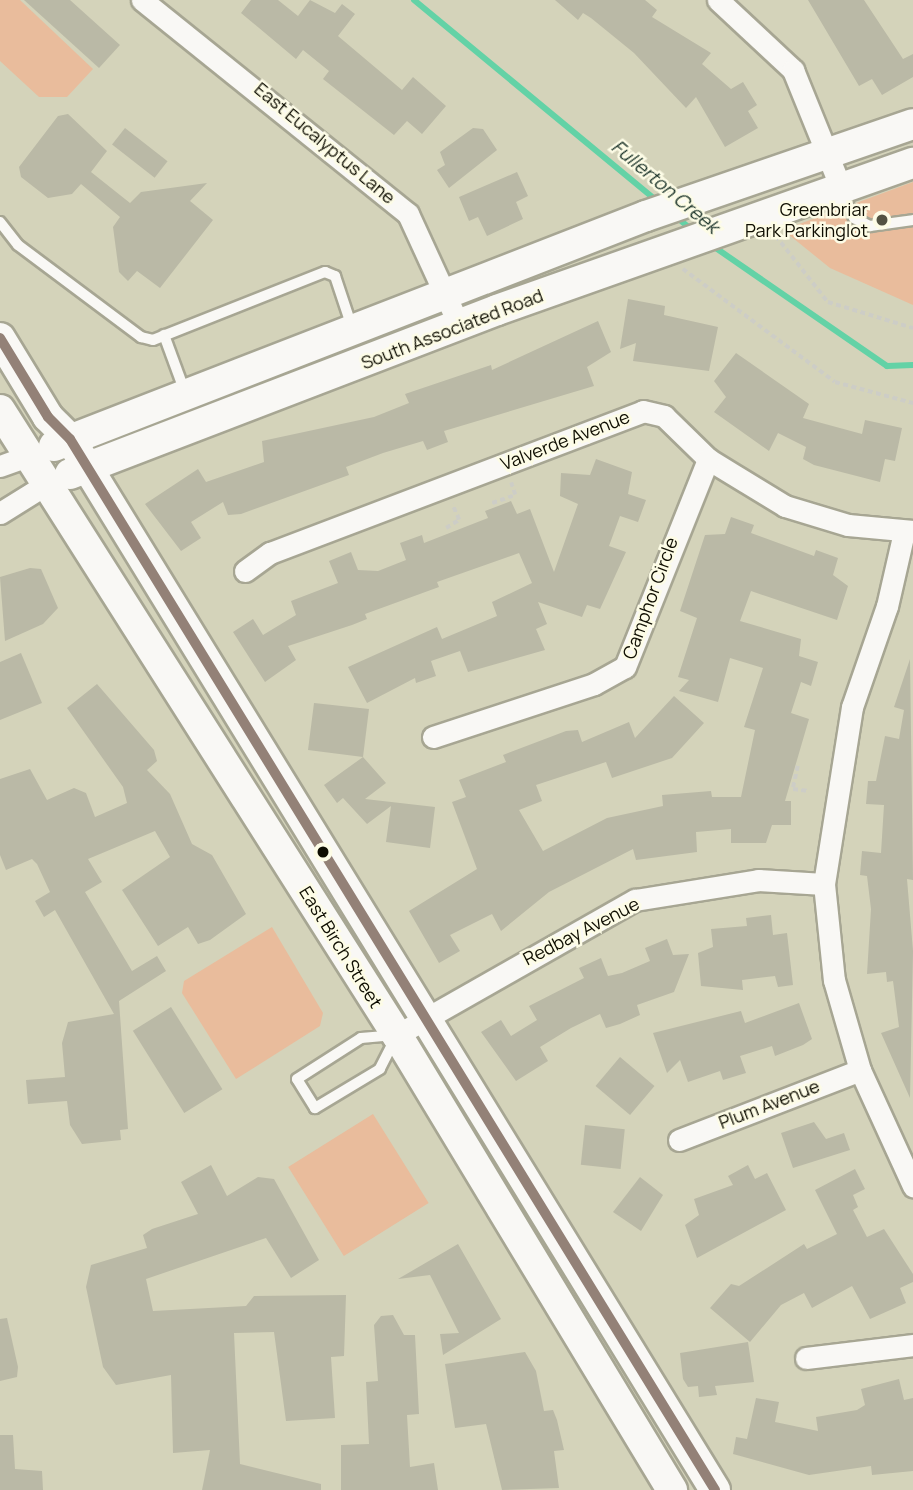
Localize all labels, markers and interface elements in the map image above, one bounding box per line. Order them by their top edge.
street label: East Eucalyptus Lane [250,78,400,208]
water label: Fullerton Creek [607,135,723,239]
place label: Greenbriar Park Parkinglot [745,199,868,242]
marker: Greenbriar Park Parkinglot [874,212,890,228]
street label: South Associated Road [358,284,546,374]
street label: Valverde Avenue [498,405,632,475]
street label: Camphor Circle [618,534,682,662]
unlabelled marker [316,845,330,859]
street label: East Birch Street [295,882,387,1012]
street label: Redbay Avenue [519,892,643,970]
street label: Plum Avenue [716,1075,822,1133]

